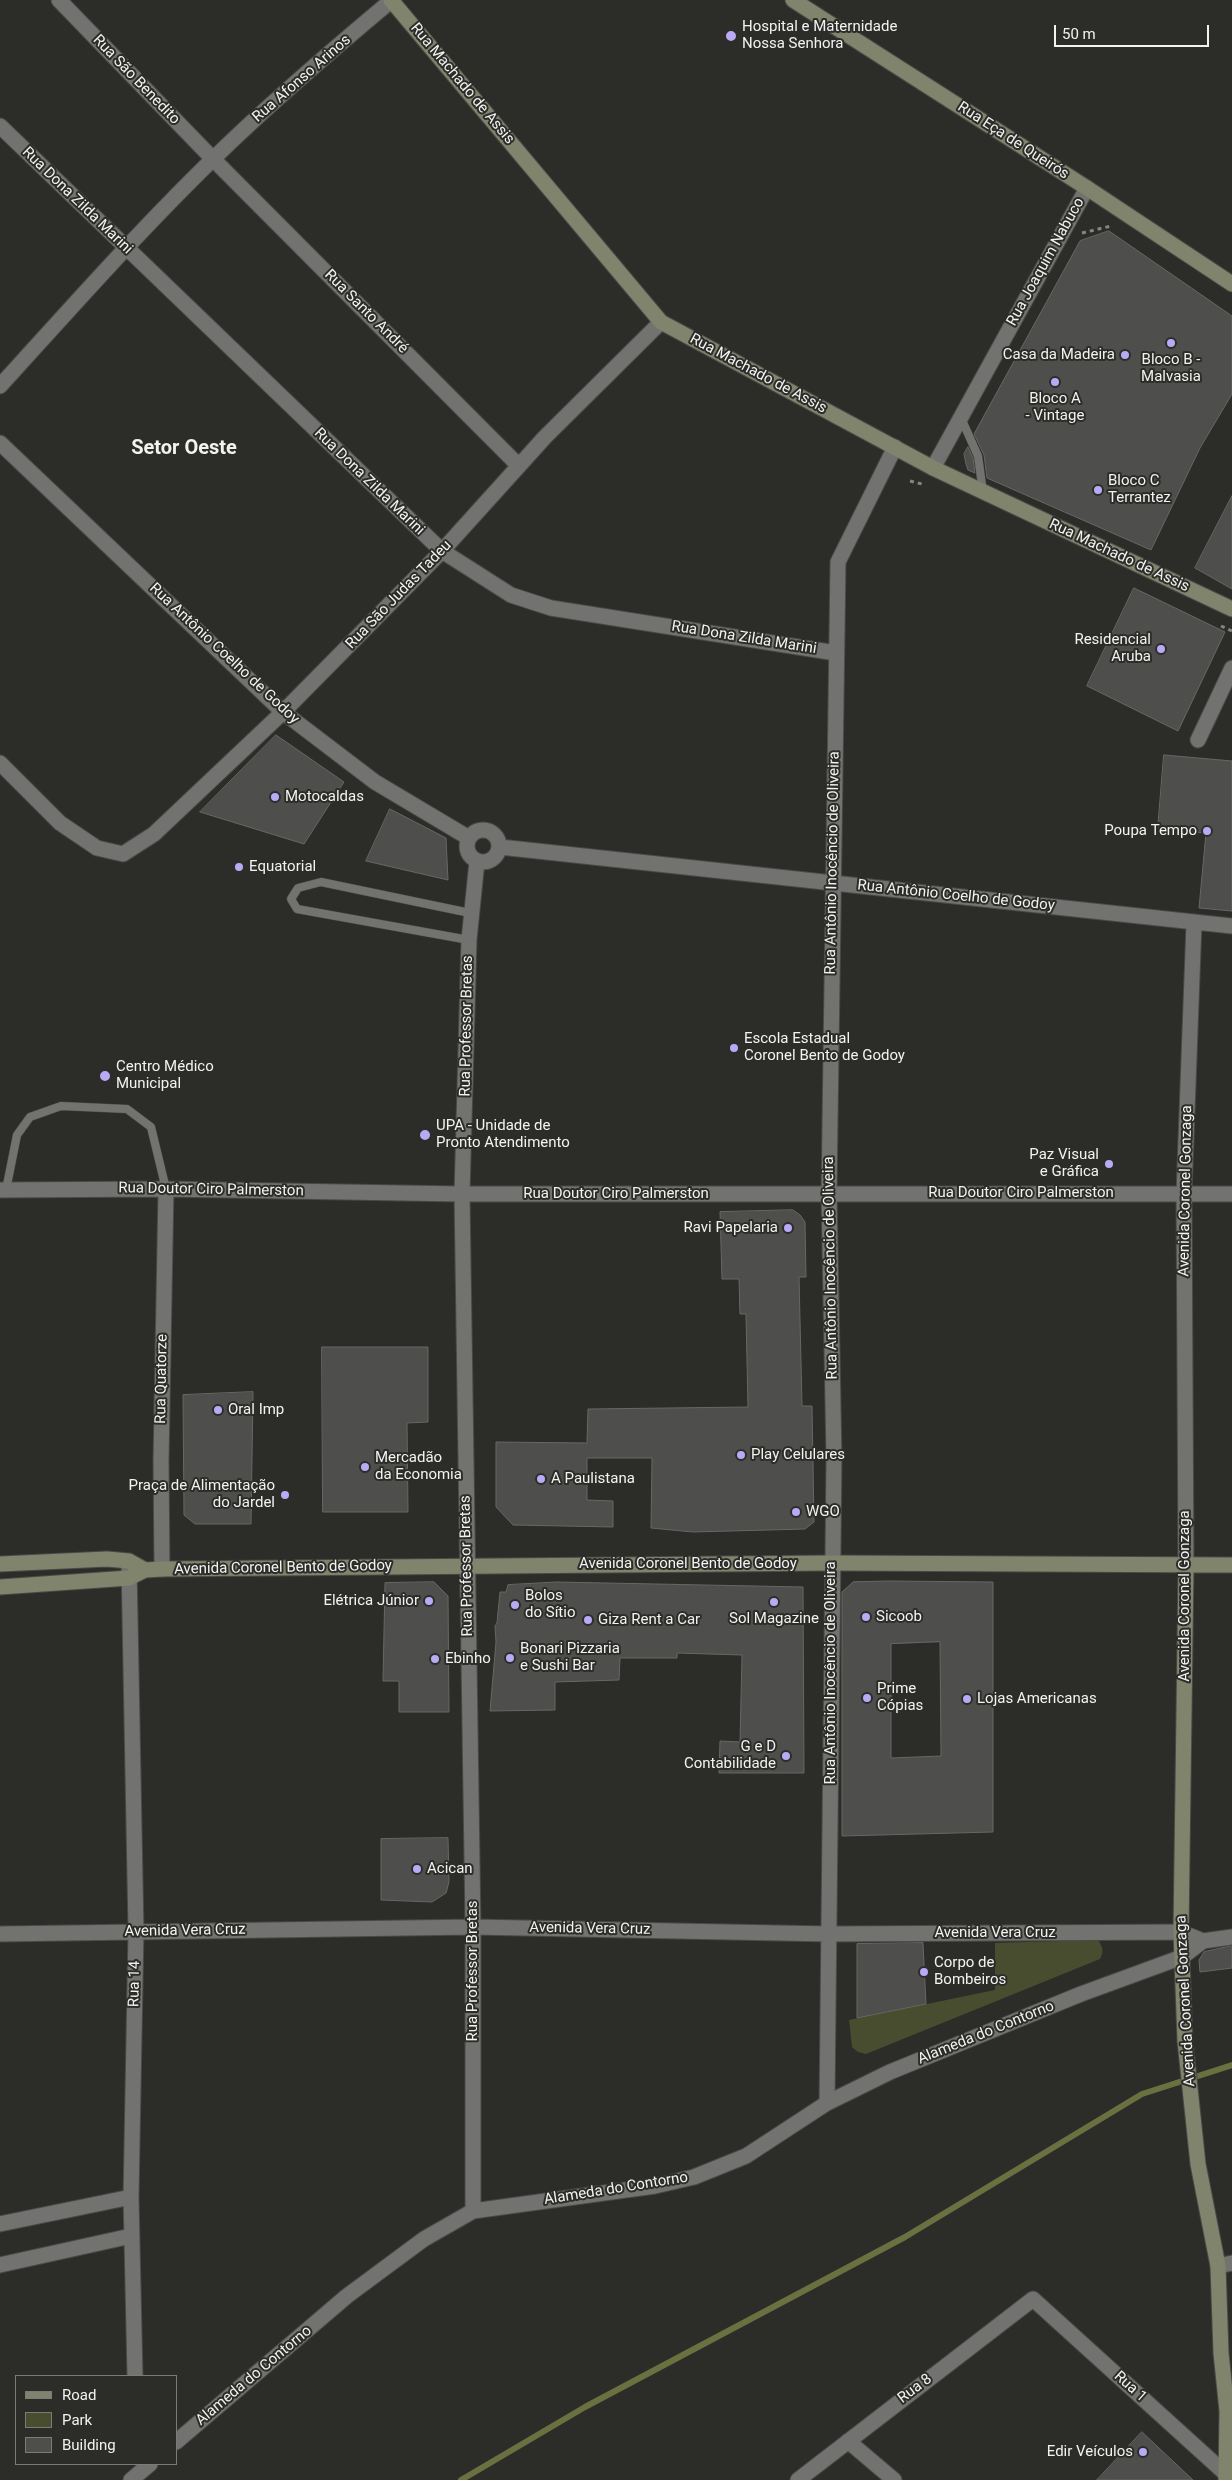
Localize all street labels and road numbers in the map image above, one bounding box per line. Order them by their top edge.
street label: Rua Machado de Assis [406,20,518,148]
street label: Rua São Benedito [89,31,183,129]
street label: Rua Afonso Arinos [249,31,355,127]
street label: Rua Eça de Queirós [954,98,1072,184]
street label: Rua Dona Zilda Marini [18,144,136,258]
street label: Rua Joaquim Nabuco [1003,195,1089,329]
street label: Rua Santo André [320,266,412,358]
street label: Rua Machado de Assis [686,330,830,418]
street label: Rua Dona Zilda Marini [310,425,428,539]
street label: Rua Machado de Assis [1046,516,1192,596]
street label: Rua São Judas Tadeu [342,537,456,653]
street label: Rua Antônio Coelho de Godoy [145,580,303,728]
street label: Rua Dona Zilda Marini [670,618,818,658]
street label: Rua Antônio Inocêncio de Oliveira [822,751,844,975]
street label: Rua Antônio Coelho de Godoy [856,877,1056,915]
street label: Rua Professor Bretas [457,955,477,1097]
street label: Avenida Coronel Gonzaga [1176,1105,1196,1277]
street label: Rua Antônio Inocêncio de Oliveira [820,1156,842,1380]
street label: Rua Doutor Ciro Palmerston [118,1179,304,1201]
street label: Rua Doutor Ciro Palmerston [928,1184,1114,1202]
street label: Rua Doutor Ciro Palmerston [523,1185,709,1203]
street label: Rua Quatorze [152,1334,172,1424]
street label: Rua Professor Bretas [457,1495,477,1637]
street label: Avenida Coronel Gonzaga [1176,1510,1194,1682]
street label: Avenida Coronel Bento de Godoy [579,1555,797,1573]
street label: Avenida Coronel Bento de Godoy [174,1557,392,1579]
street label: Rua Antônio Inocêncio de Oliveira [822,1561,840,1785]
street label: Rua Professor Bretas [464,1900,482,2042]
street label: Avenida Coronel Gonzaga [1173,1915,1199,2087]
street label: Avenida Vera Cruz [529,1919,651,1939]
street label: Avenida Vera Cruz [124,1921,246,1941]
street label: Avenida Vera Cruz [934,1924,1056,1942]
street label: Rua 14 [126,1961,144,2007]
street label: Alameda do Contorno [915,1997,1057,2069]
street label: Alameda do Contorno [543,2169,689,2209]
street label: Alameda do Contorno [192,2322,316,2430]
street label: Rua 1 [1110,2368,1150,2406]
street label: Rua 8 [894,2370,936,2408]

